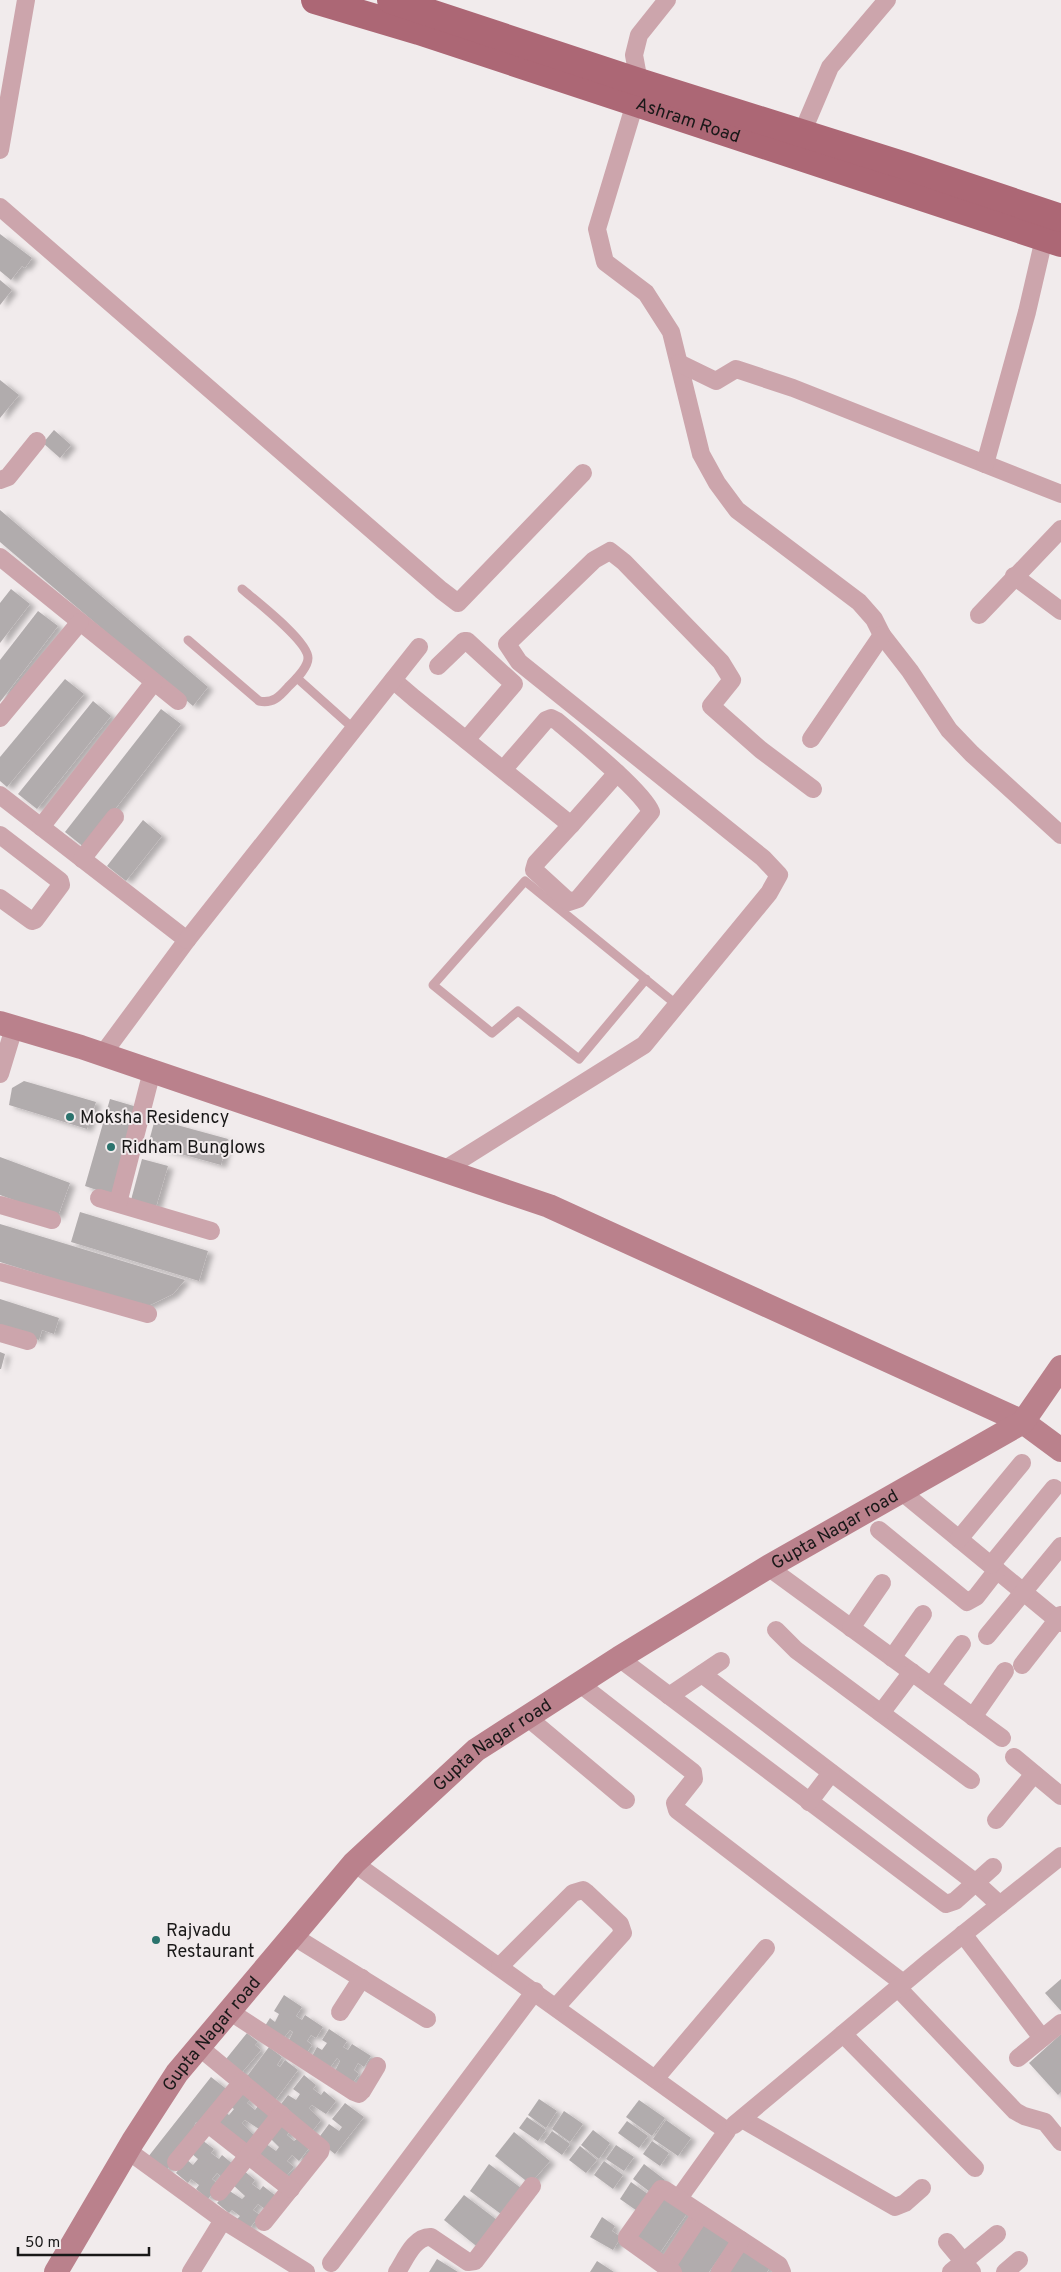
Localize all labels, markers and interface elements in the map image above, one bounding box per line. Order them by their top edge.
street label: Ashram Road [633,93,743,149]
place label: Moksha Residency [80,1107,229,1130]
marker: Moksha Residency [64,1111,76,1123]
place label: Ridham Bunglows [121,1137,265,1160]
marker: Ridham Bunglows [105,1141,117,1153]
street label: Gupta Nagar road [767,1485,903,1576]
street label: Gupta Nagar road [429,1694,557,1797]
place label: Rajvadu Restaurant [166,1920,255,1964]
marker: Rajvadu Restaurant [150,1934,162,1946]
street label: Gupta Nagar road [158,1972,267,2096]
scale bar [18,2224,149,2256]
text: 50 m [25,2234,60,2253]

